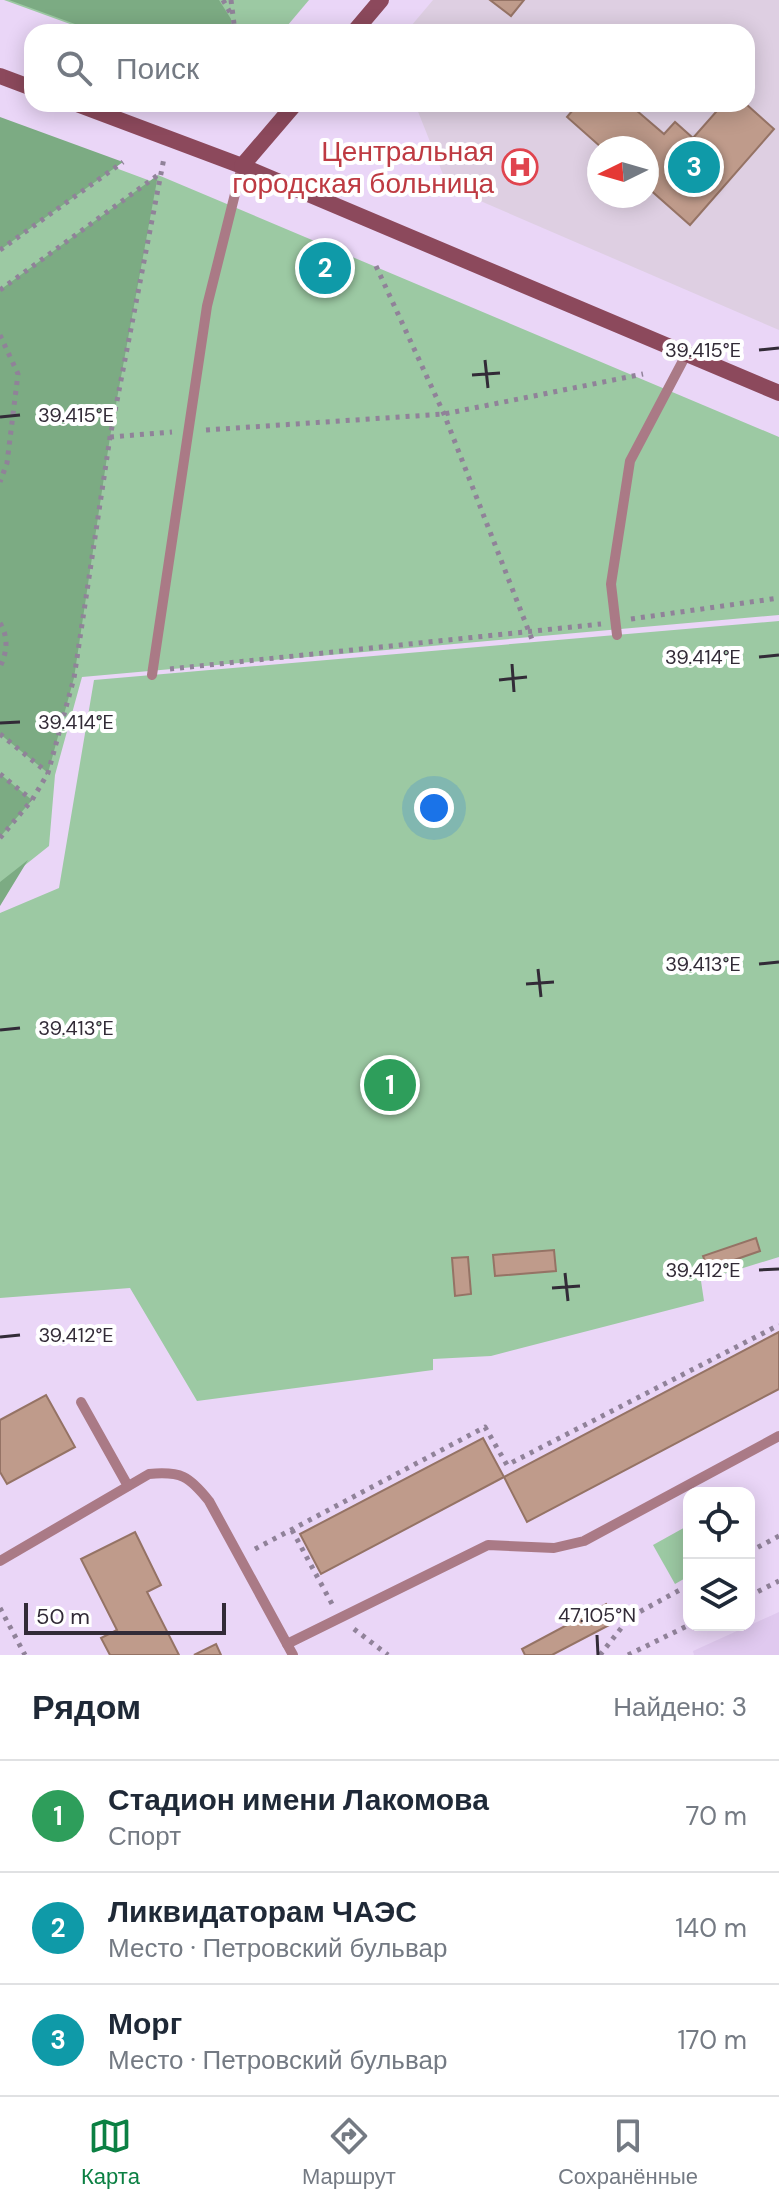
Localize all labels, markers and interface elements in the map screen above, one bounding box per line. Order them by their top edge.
search box [24,24,755,112]
icon: search [52,46,96,90]
text: Поиск [116,49,199,88]
place label: Центральная городская больница [232,133,494,202]
north arrow [587,136,659,208]
pin: 3 [668,137,720,197]
hospital icon: Центральная городская больница [501,148,539,186]
pin: 2 [299,238,351,298]
text: 39.415°E [665,337,741,363]
text: 39.415°E [38,402,114,428]
text: 39.414°E [665,644,741,670]
text: 39.414°E [38,709,114,735]
your location [414,788,454,828]
text: 39.413°E [665,951,741,977]
text: 39.413°E [38,1015,114,1041]
pin: 1 [364,1055,416,1115]
text: 39.412°E [665,1257,741,1283]
text: 39.412°E [38,1322,114,1348]
map controls [683,1487,755,1631]
button: locate [683,1487,755,1559]
button: layers [683,1559,755,1631]
scale bar [24,1599,226,1635]
text: 50 m [36,1602,90,1631]
text: 47.105°N [558,1602,636,1628]
text: Рядом [32,1685,141,1730]
text: Найдено: 3 [613,1690,747,1724]
text: Стадион имени Лакомова [108,1780,489,1819]
text: 1 [53,1799,63,1833]
text: 70 m [686,1799,747,1833]
text: Спорт [108,1819,181,1853]
text: Ликвидаторам ЧАЭС [108,1892,417,1931]
text: 2 [50,1911,66,1945]
text: 140 m [675,1911,747,1945]
text: Место · Петровский бульвар [108,1931,447,1965]
text: Морг [108,2004,182,2043]
text: 3 [50,2023,66,2057]
text: 170 m [678,2023,747,2057]
text: Место · Петровский бульвар [108,2043,447,2077]
tab: Карта [81,2114,140,2191]
tab: Маршрут [302,2114,396,2191]
tab: Сохранённые [558,2114,698,2191]

